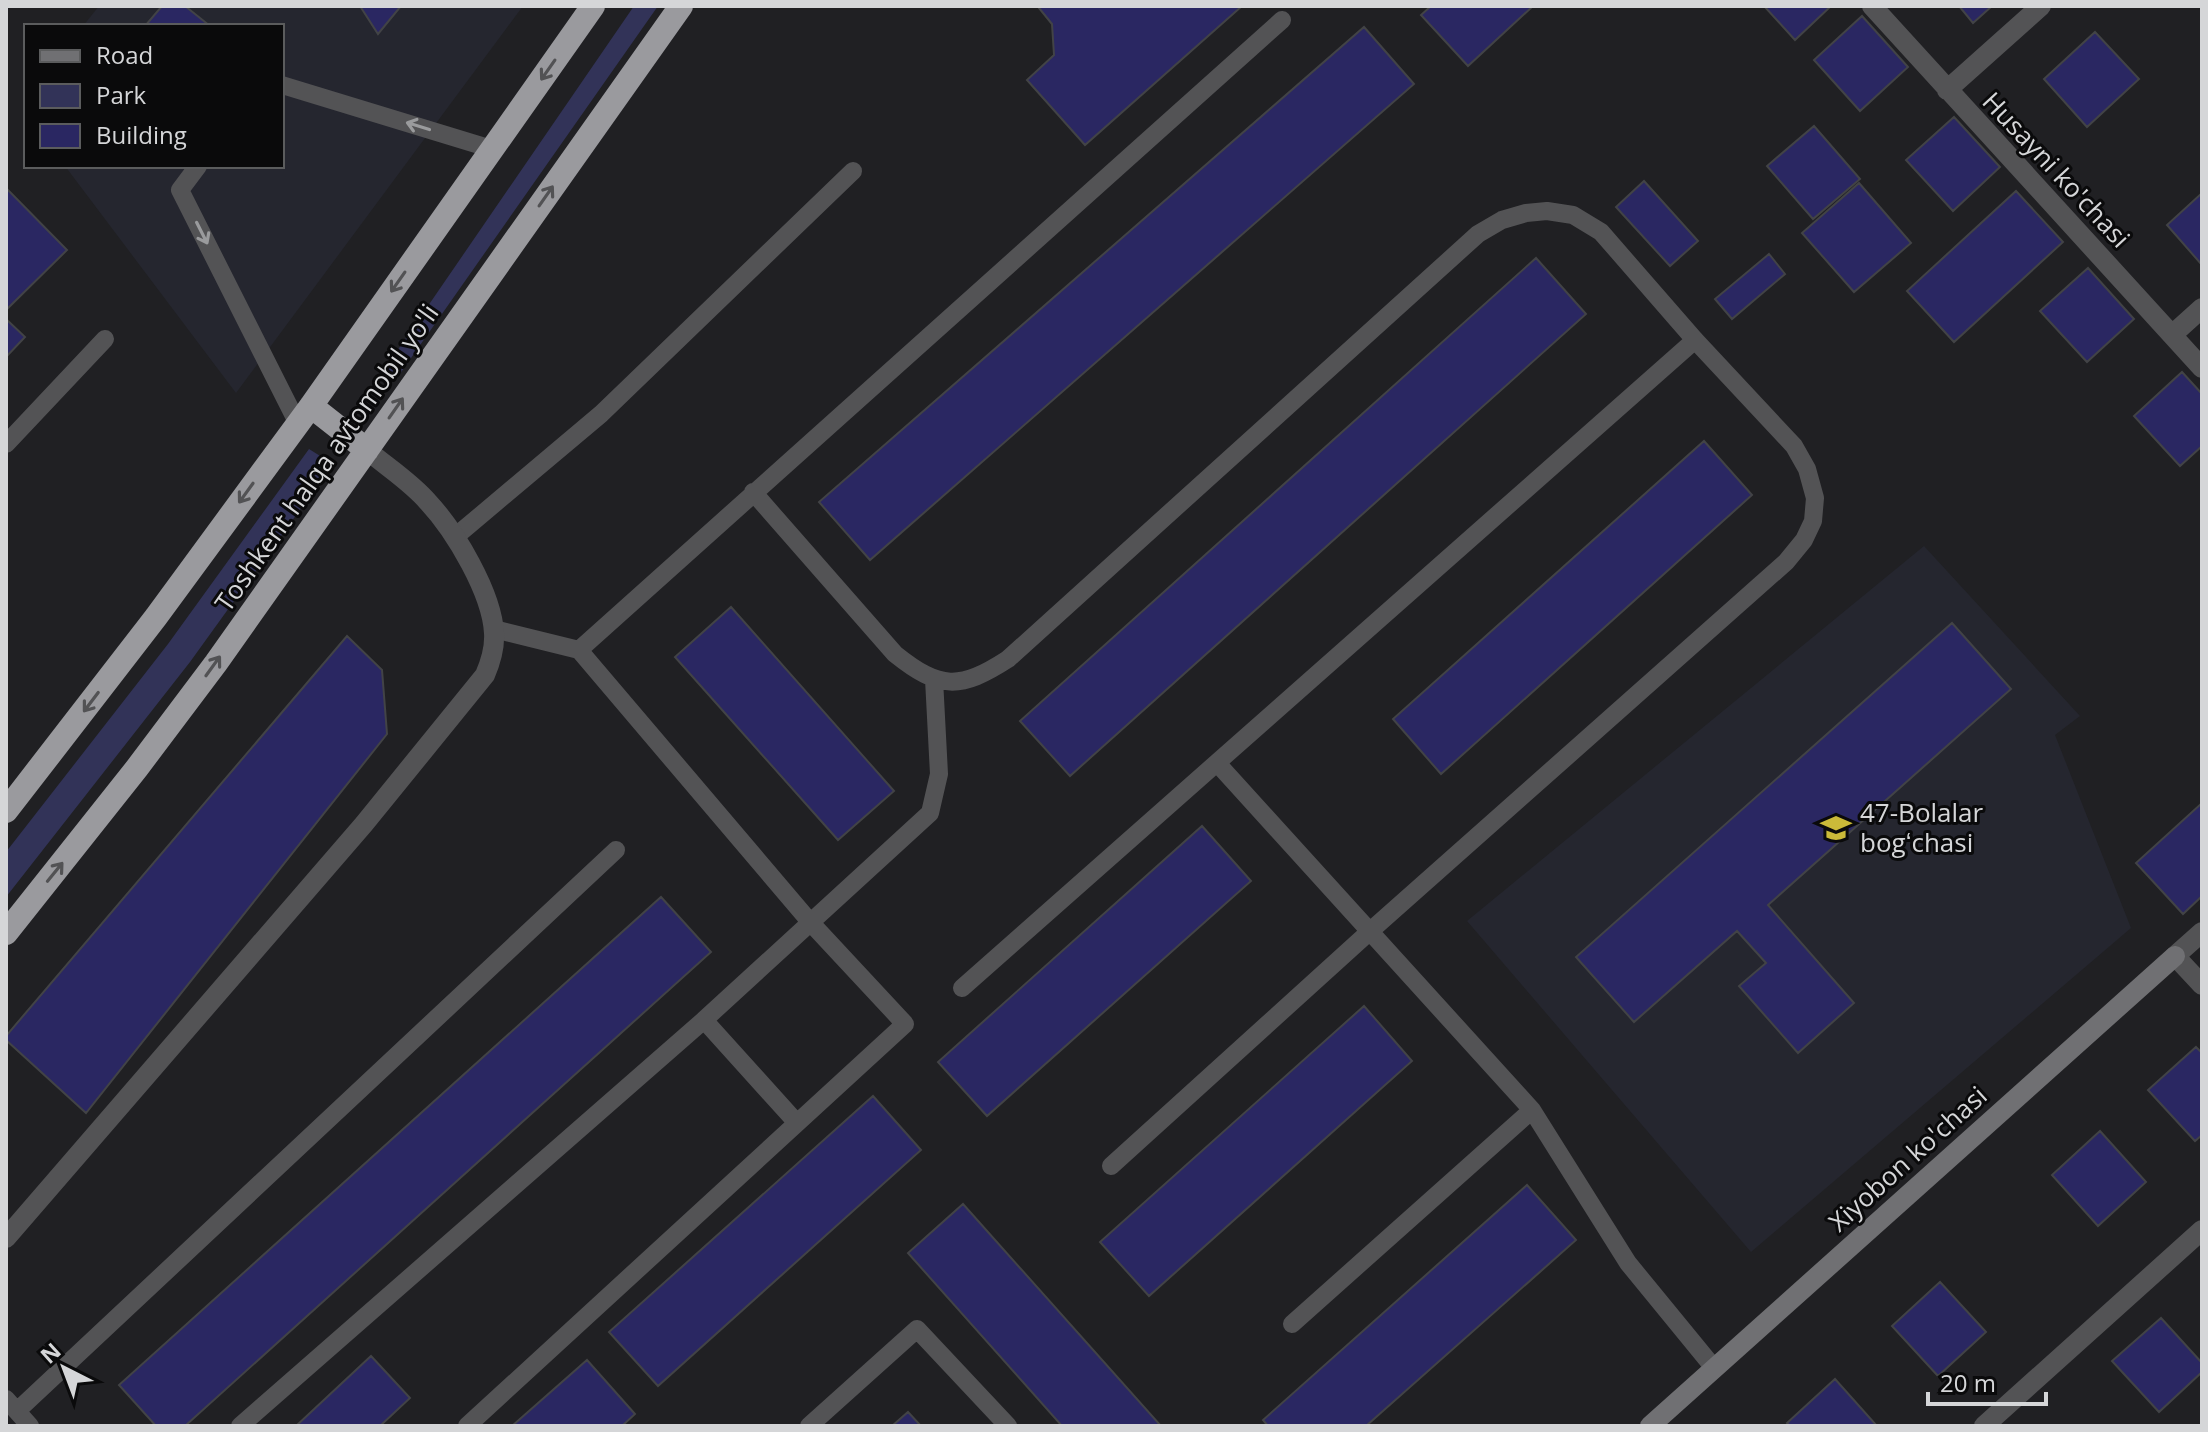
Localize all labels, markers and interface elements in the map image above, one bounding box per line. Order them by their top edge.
legend [24,24,284,168]
text: Road [96,38,153,71]
one-way arrow [540,58,556,80]
text: Park [96,78,147,111]
street label: Husayni ko'chasi [1975,84,2138,255]
text: Building [96,118,187,151]
one-way arrow [405,118,431,133]
one-way arrow [538,186,554,208]
one-way arrow [194,220,210,244]
one-way arrow [390,271,406,293]
street label: Toshkent halqa avtomobil yo'li [206,296,446,618]
one-way arrow [388,398,404,420]
one-way arrow [238,482,255,504]
one-way arrow [205,656,222,677]
one-way arrow [83,691,100,712]
place label: 47-Bolalar bogʻchasi [1860,794,1984,860]
school or university icon: 47-Bolalar bogʻchasi [1819,811,1853,845]
one-way arrow [46,862,64,883]
street label: Xiyobon ko'chasi [1820,1078,1994,1239]
north arrow [24,1328,104,1408]
text: N [33,1335,67,1370]
scale bar [1928,1356,2046,1406]
text: 20 m [1940,1366,1996,1399]

